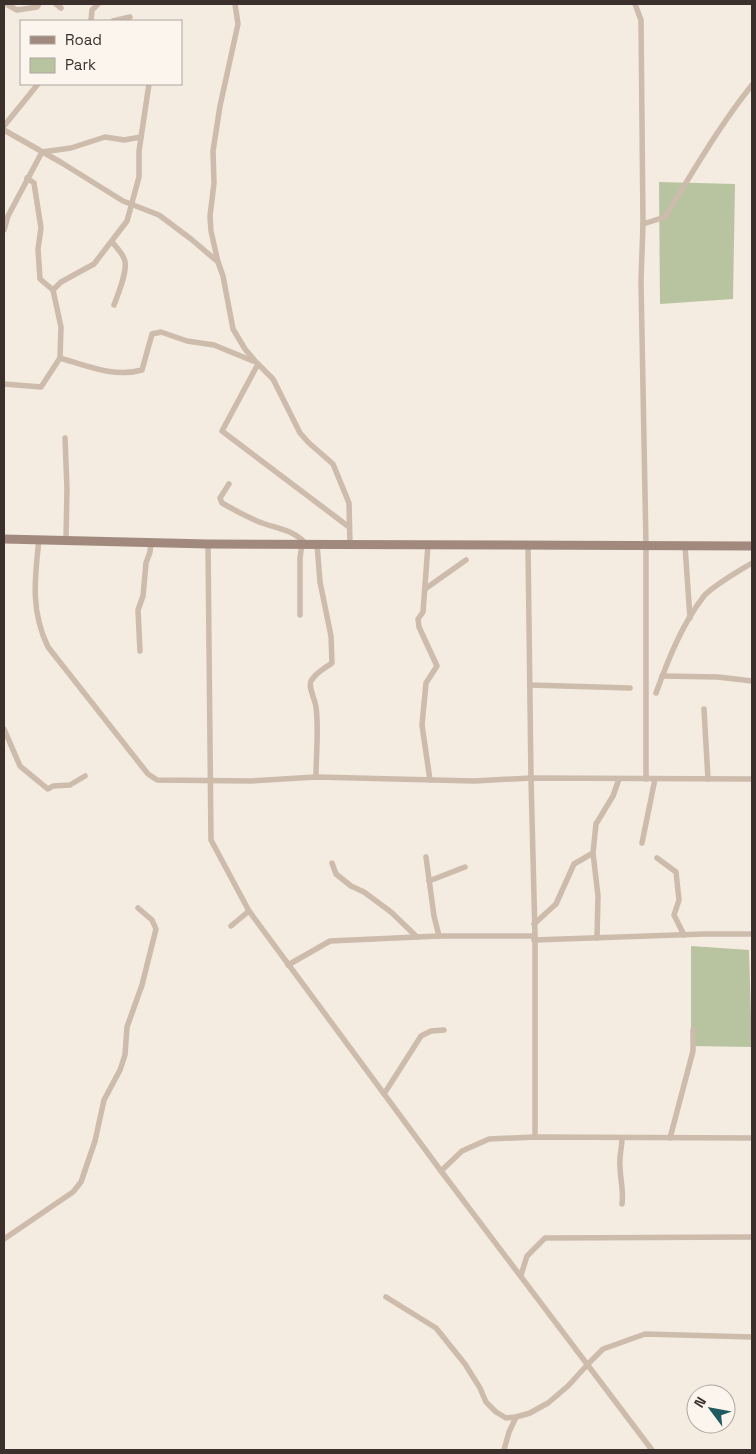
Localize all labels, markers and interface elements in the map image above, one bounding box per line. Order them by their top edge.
legend [20,20,182,85]
text: Road [65,30,102,49]
text: Park [65,55,96,74]
north arrow [686,1384,736,1434]
text: N [690,1393,710,1411]

